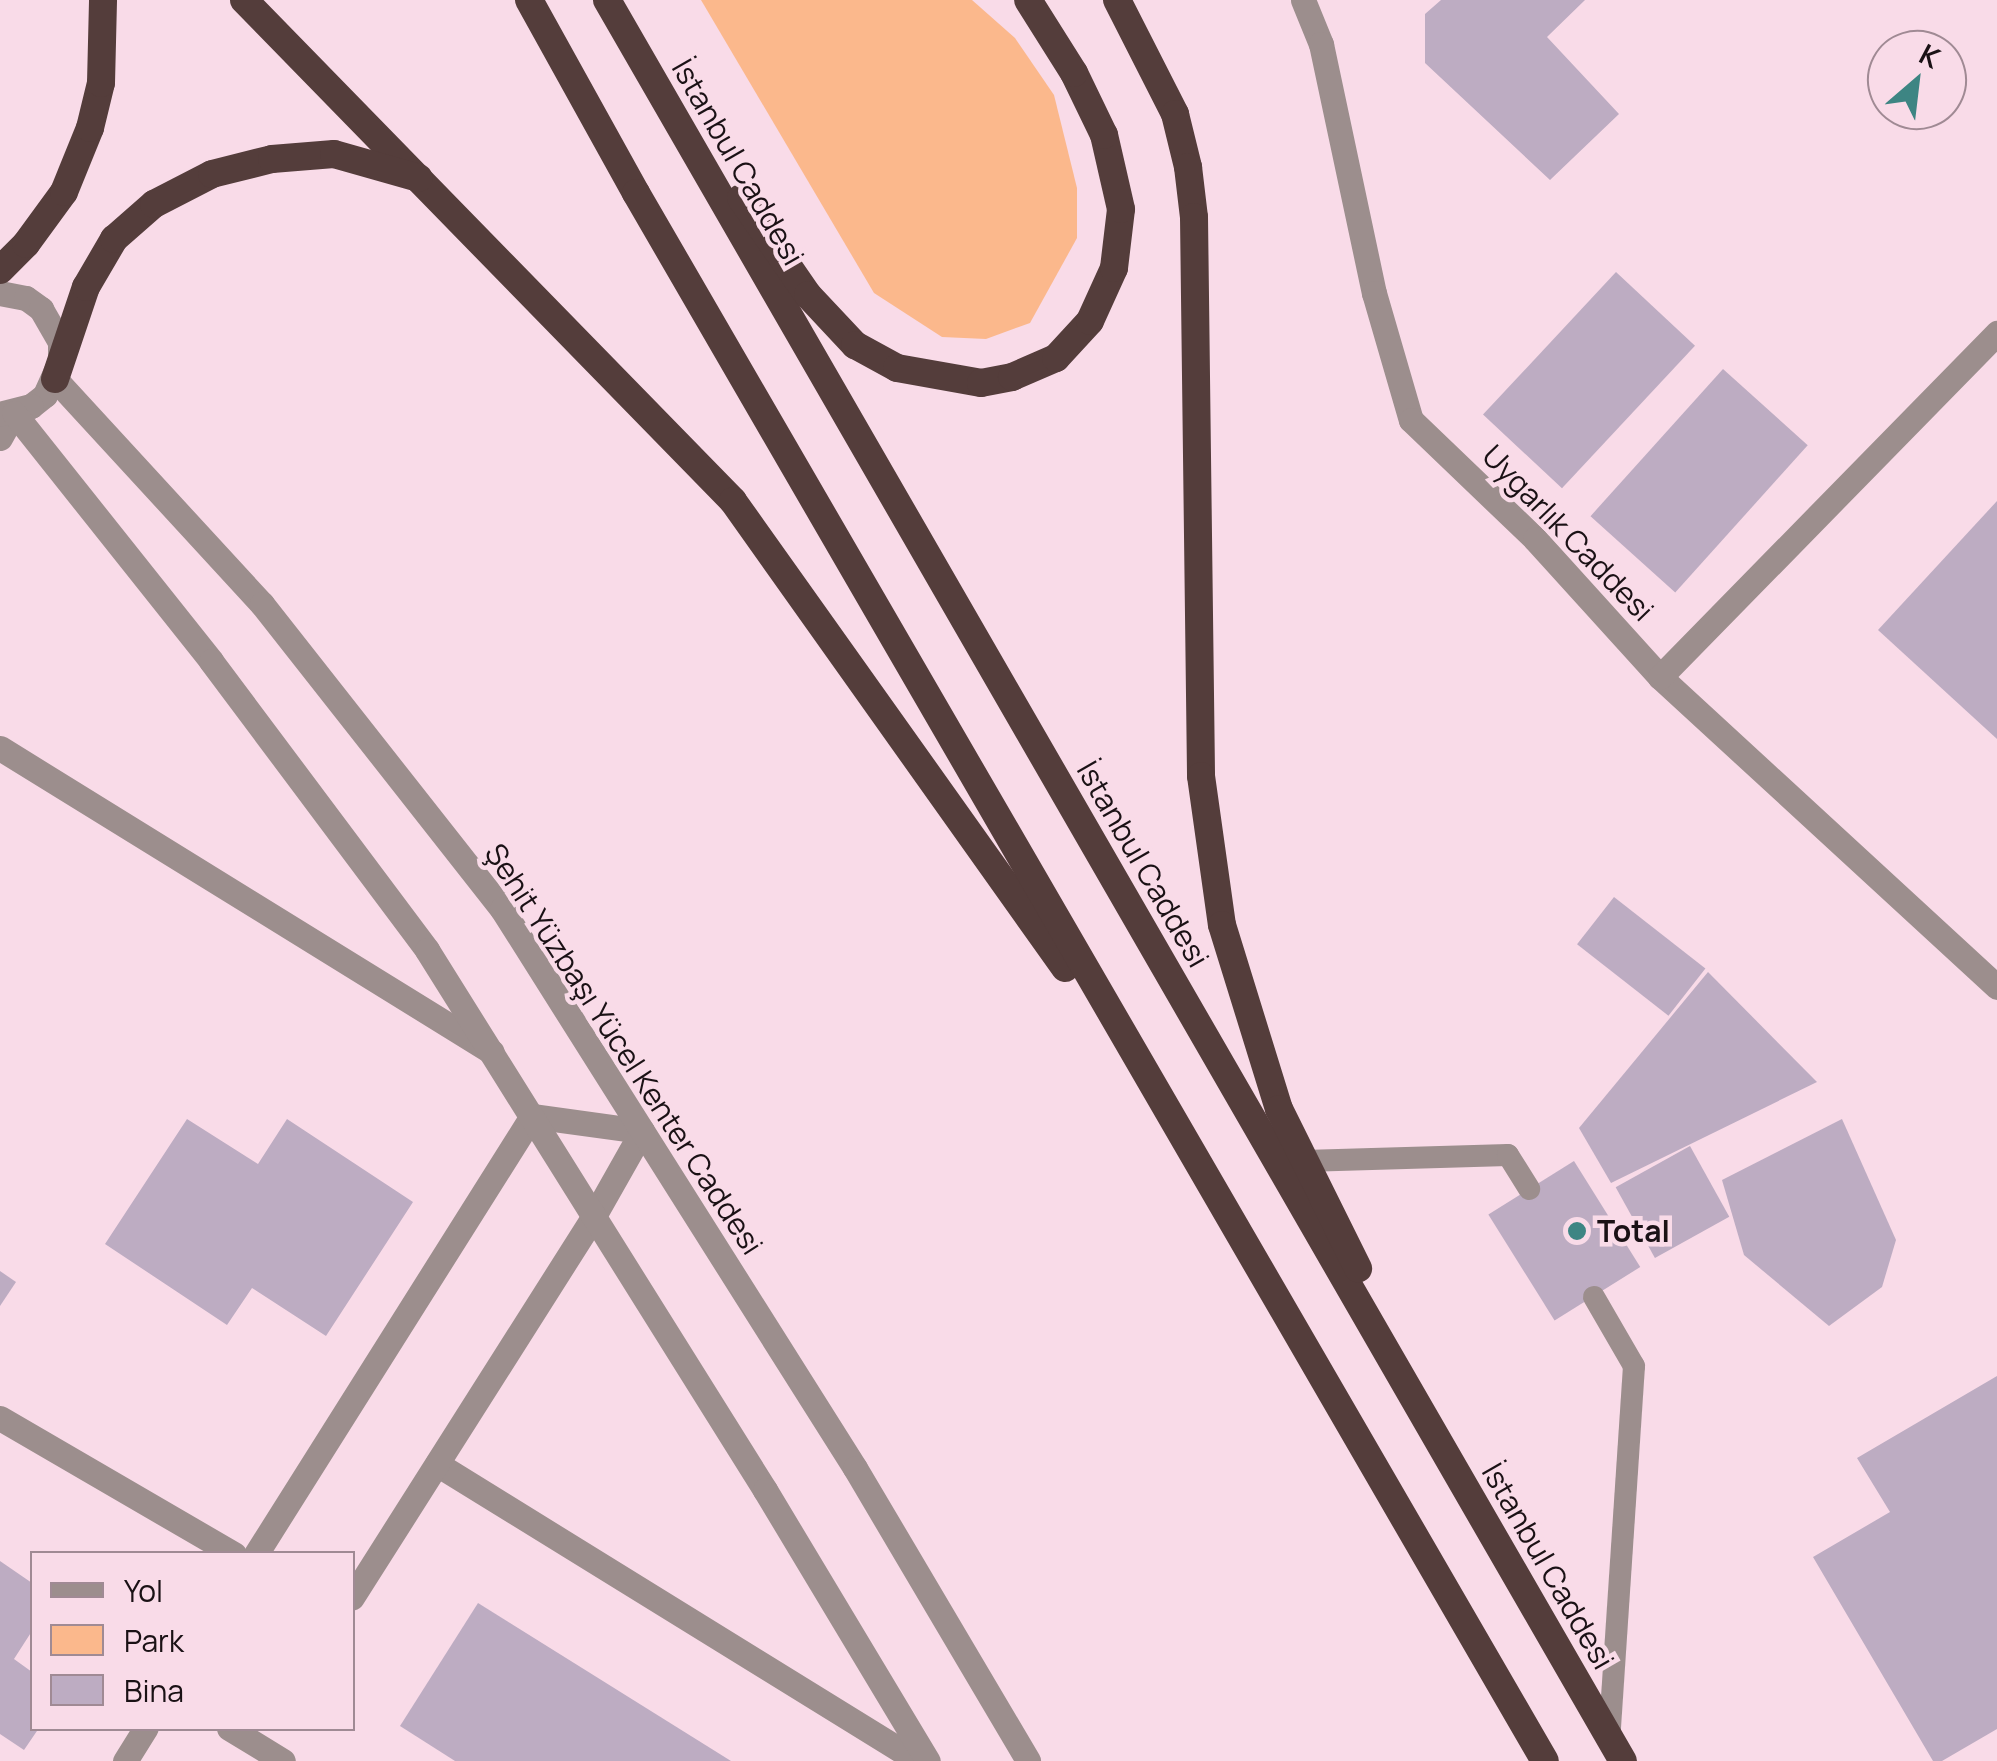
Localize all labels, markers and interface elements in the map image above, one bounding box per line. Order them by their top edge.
north arrow [1867,30,1967,130]
text: K [1913,34,1947,76]
street label: İstanbul Caddesi [664,53,812,271]
street label: Uygarlık Caddesi [1475,438,1661,628]
street label: İstanbul Caddesi [1069,755,1217,973]
street label: Şehit Yüzbaşı Yücel Kenter Caddesi [478,837,770,1261]
place label: Total [1597,1213,1670,1249]
marker: Total [1566,1220,1588,1242]
street label: İstanbul Caddesi [1474,1457,1622,1675]
legend [30,1551,355,1731]
text: Yol [124,1570,163,1611]
text: Park [124,1620,184,1661]
text: Bina [124,1670,184,1711]

